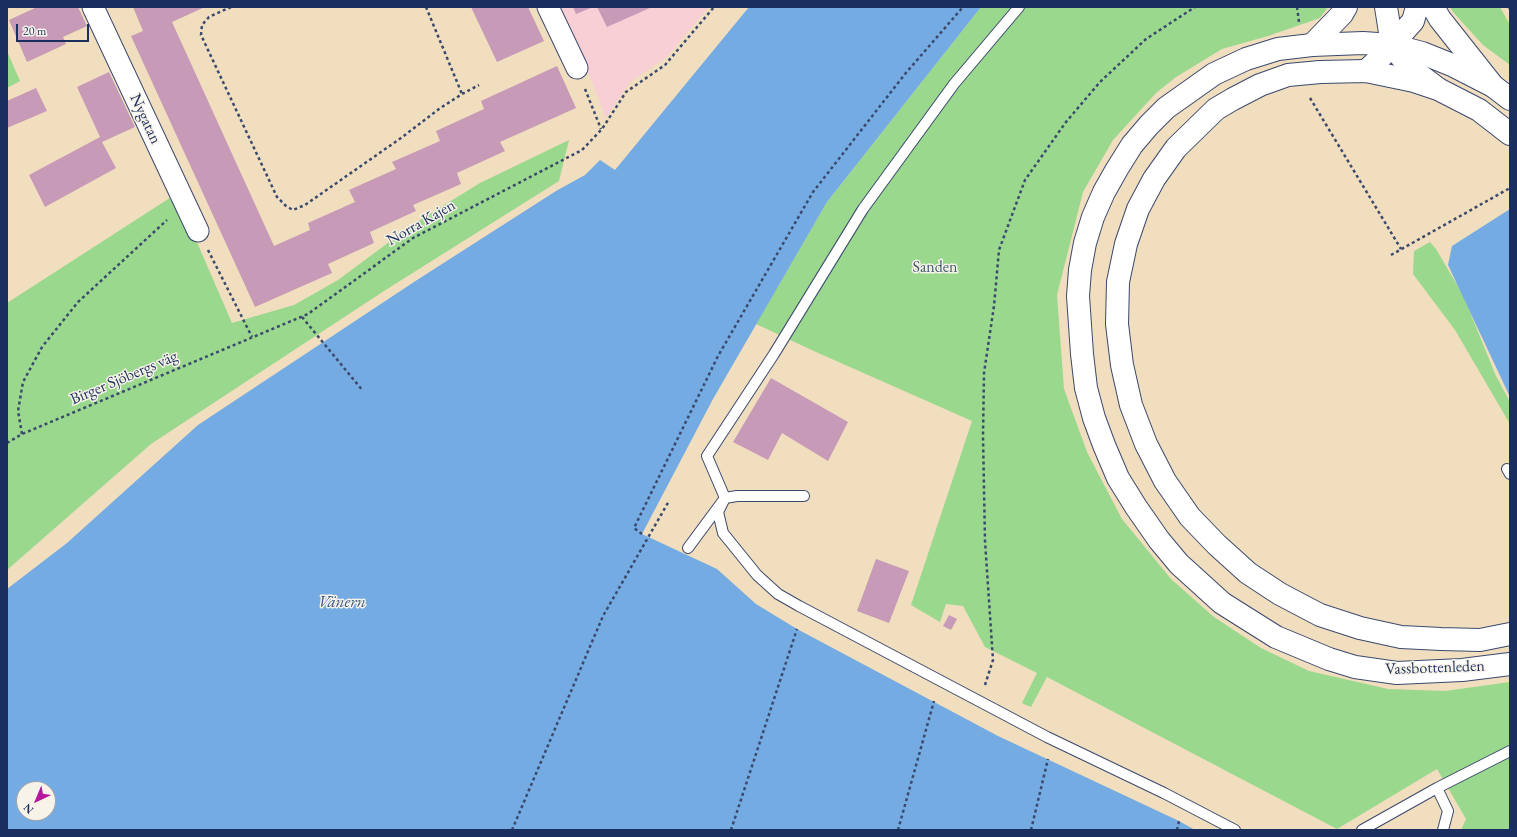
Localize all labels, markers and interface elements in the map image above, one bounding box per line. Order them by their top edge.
scale bar [18,16,91,42]
text: 20 m [23,23,46,39]
street label: Nygatan [125,91,165,147]
street label: Norra Kajen [383,196,459,250]
park label: Sanden [912,258,958,278]
street label: Birger Sjöbergs väg [67,347,181,409]
water label: Vänern [318,592,366,612]
street label: Vassbottenleden [1385,657,1485,679]
north arrow [16,781,56,821]
text: N [20,801,36,817]

